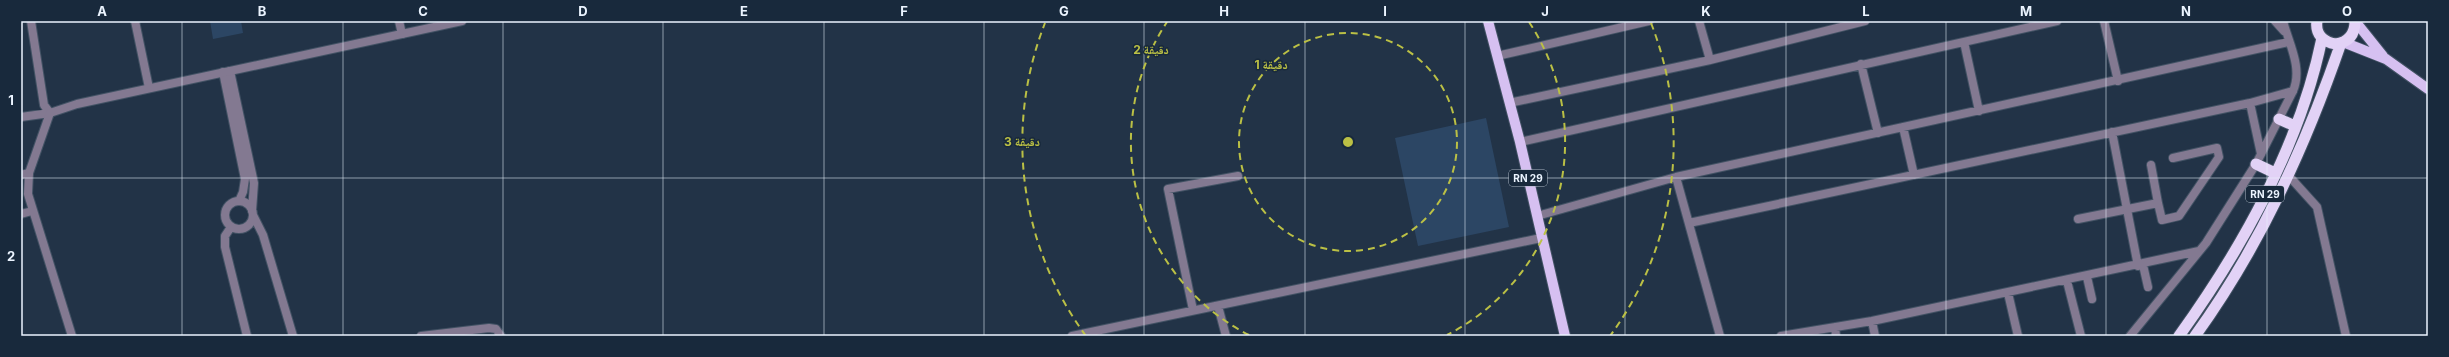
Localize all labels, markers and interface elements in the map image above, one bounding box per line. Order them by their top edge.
text: A [97,3,107,19]
text: B [258,3,267,19]
text: C [418,3,428,19]
text: D [578,3,588,19]
text: E [740,3,748,19]
text: F [900,3,908,19]
text: G [1059,3,1069,19]
text: H [1219,3,1229,19]
text: I [1383,3,1387,19]
text: J [1541,3,1549,19]
text: K [1701,3,1711,19]
text: L [1862,3,1870,19]
text: M [2020,3,2032,19]
text: N [2181,3,2191,19]
text: O [2342,3,2352,19]
text: 2 دقيقة [1133,42,1169,57]
text: 1 دقيقة [1254,57,1288,72]
text: 1 [8,92,14,108]
text: 3 دقيقة [1004,134,1040,149]
centre of rings [1341,135,1355,149]
road number: RN 29 [1509,170,1547,186]
road number: RN 29 [2246,186,2284,202]
text: 2 [7,248,15,264]

